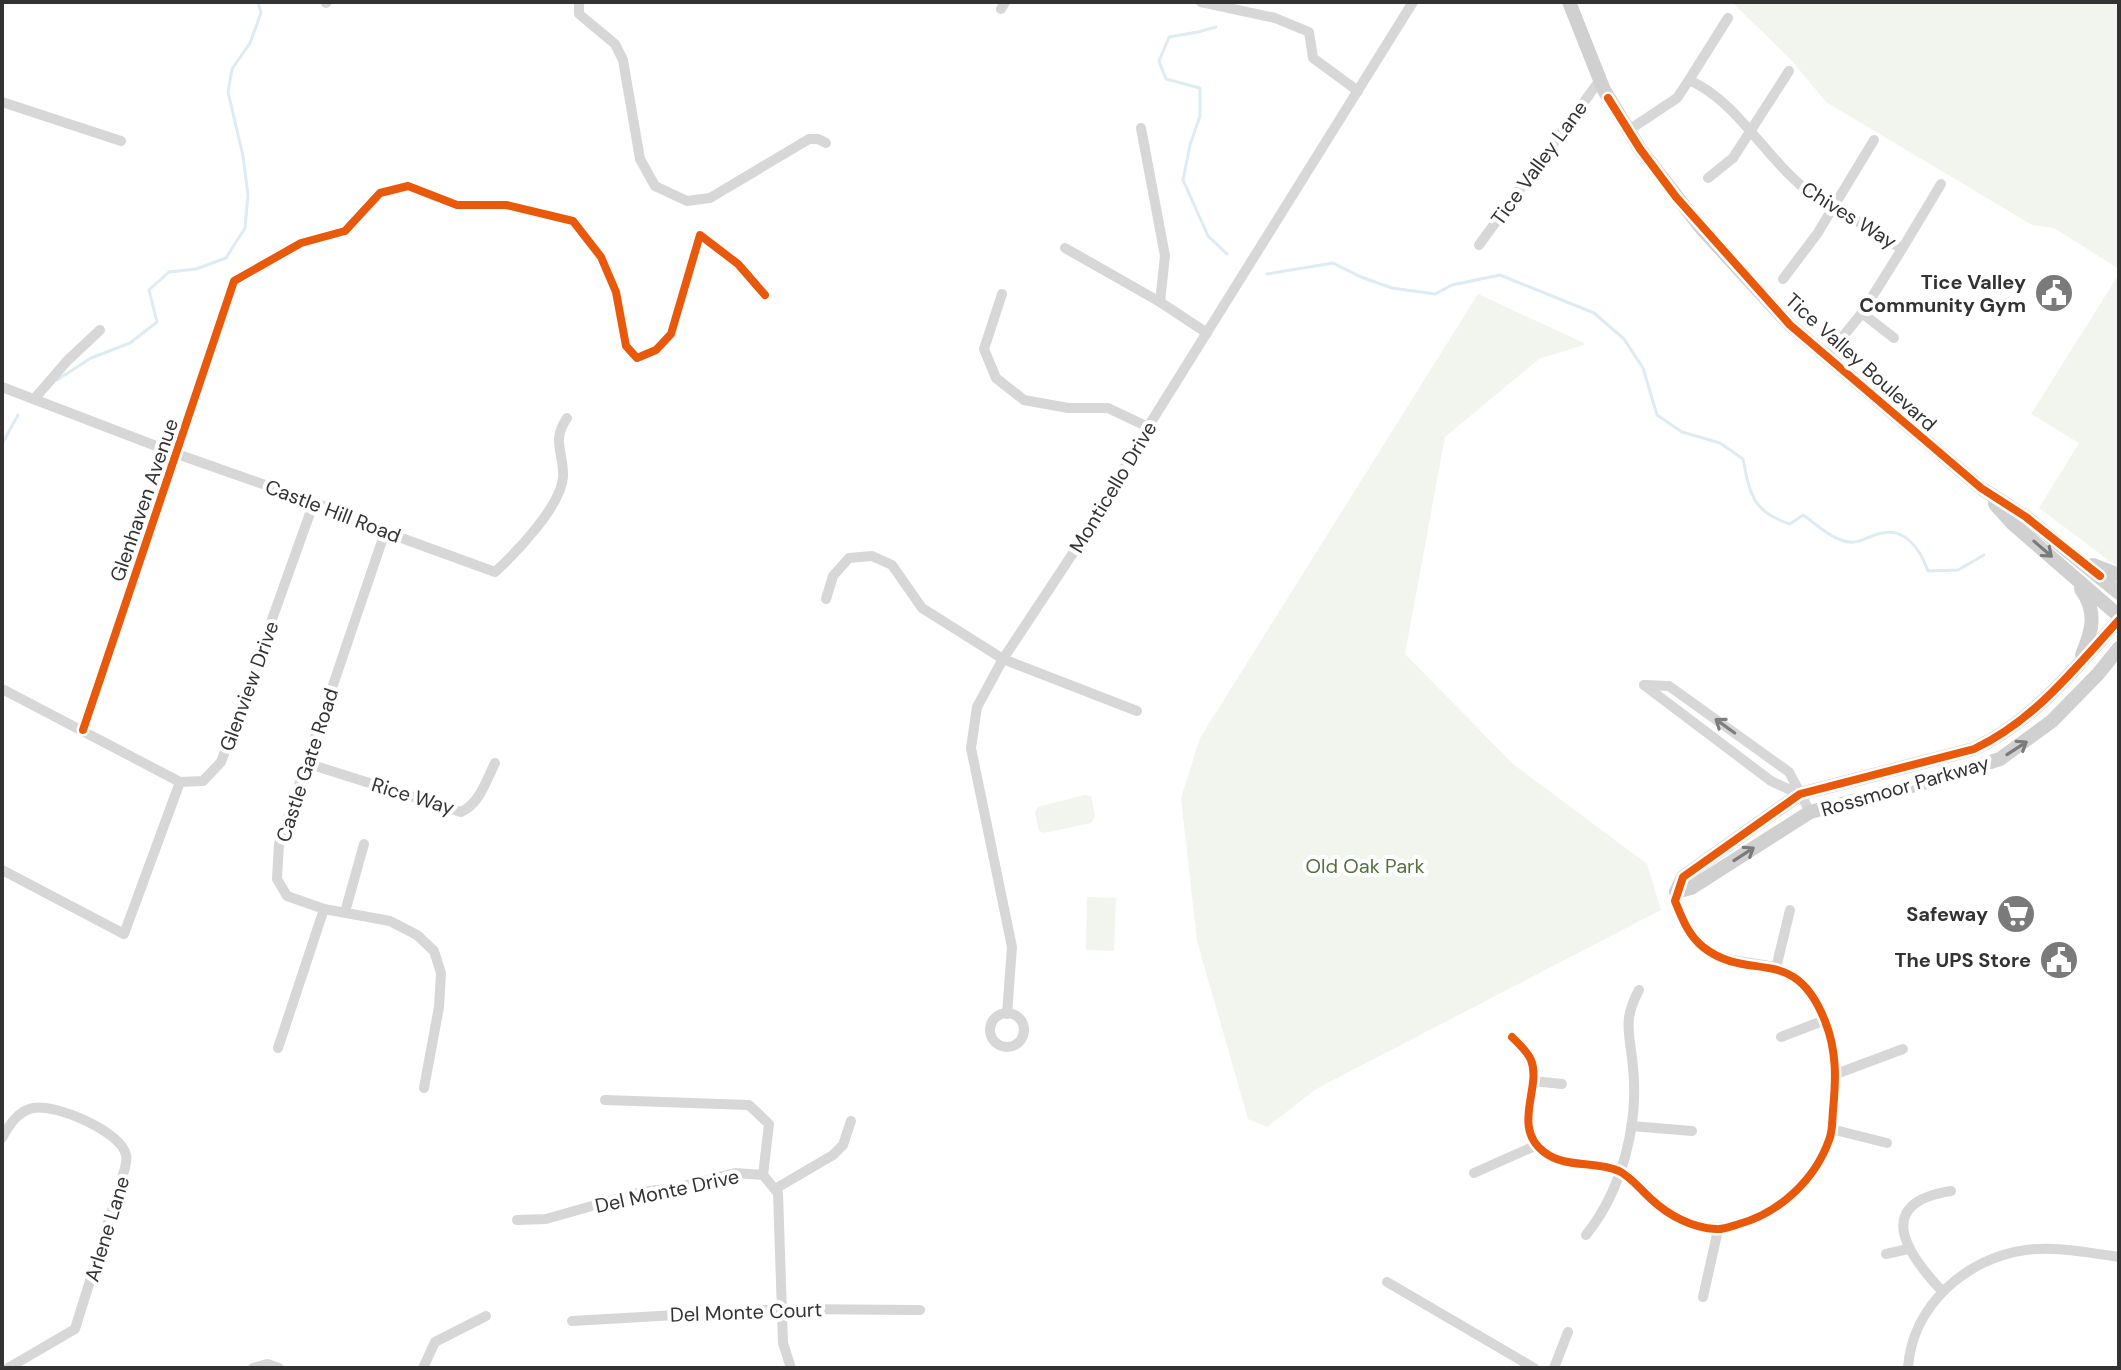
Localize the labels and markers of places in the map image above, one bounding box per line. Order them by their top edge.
place label: Tice Valley Community Gym [1859,269,2026,318]
public building icon: Tice Valley Community Gym [2033,272,2075,314]
supermarket icon: Safeway [1995,893,2037,935]
place label: Safeway [1906,901,1988,927]
public building icon: The UPS Store [2038,939,2080,981]
place label: The UPS Store [1894,947,2031,973]

